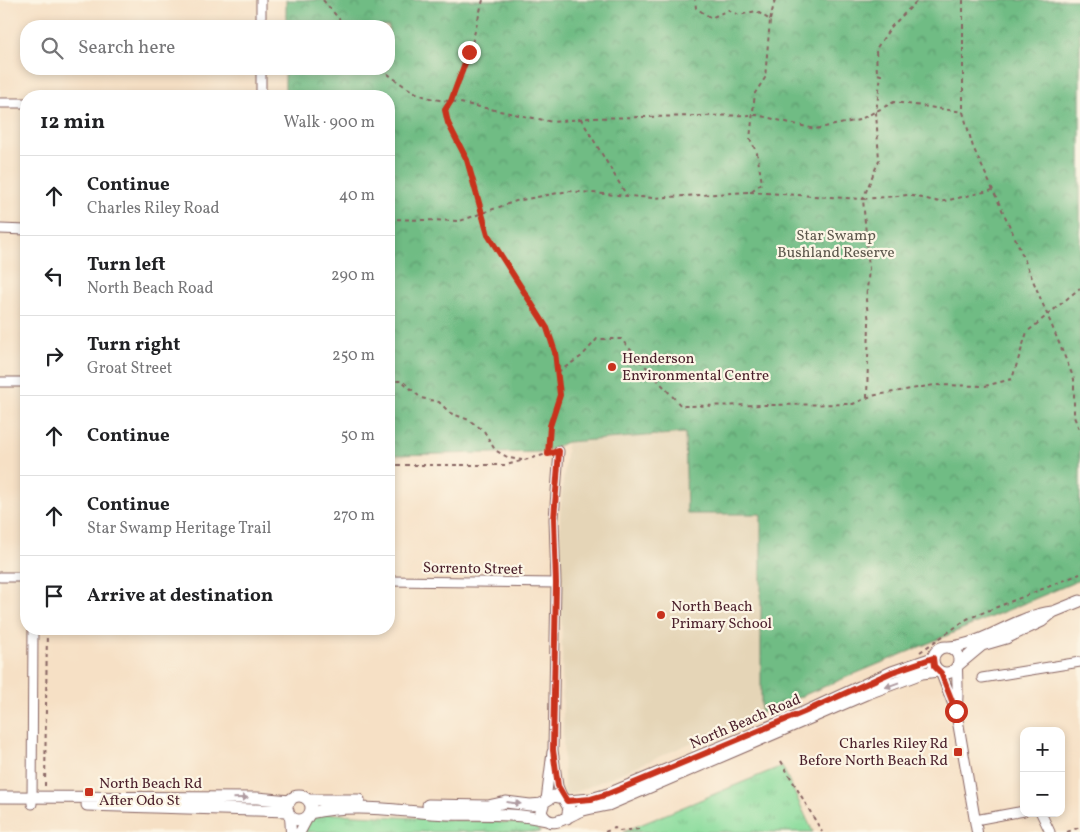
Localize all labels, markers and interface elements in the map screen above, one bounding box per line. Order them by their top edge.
search box [20,20,395,75]
icon: search [38,34,66,62]
text: Search here [78,35,175,61]
route end [458,41,481,64]
text: 12 min [40,108,105,137]
text: Walk · 900 m [284,112,375,134]
text: Continue [87,172,170,198]
icon: ahead [40,182,68,210]
text: 40 m [339,185,375,207]
text: Charles Riley Road [87,198,220,220]
park label: Star Swamp Bushland Reserve [777,226,895,264]
text: Turn left [87,252,166,278]
icon: left [40,262,68,290]
text: 290 m [331,265,375,287]
text: North Beach Road [87,278,214,300]
text: Turn right [87,332,180,358]
icon: right [40,342,68,370]
text: 250 m [332,345,375,367]
place label: Henderson Environmental Centre [622,349,769,387]
text: Groat Street [87,358,172,380]
marker: Henderson Environmental Centre [606,361,618,373]
icon: ahead [40,422,68,450]
text: Continue [87,423,170,449]
text: 50 m [341,425,375,447]
text: Continue [87,492,170,518]
icon: ahead [40,502,68,530]
text: 270 m [333,505,375,527]
text: Star Swamp Heritage Trail [87,518,271,540]
street label: Sorrento Street [423,558,523,581]
icon: arrive [40,582,68,610]
text: Arrive at destination [87,583,273,609]
place label: North Beach Primary School [671,597,772,635]
marker: North Beach Primary School [655,609,667,621]
one-way arrow [884,681,899,689]
street label: North Beach Road [687,690,804,755]
route start [945,700,968,723]
map controls [1020,727,1065,817]
button: + [1020,727,1065,772]
place label: Charles Riley Rd Before North Beach Rd [799,734,948,772]
marker: Charles Riley Rd Before North Beach Rd [952,746,964,758]
button: − [1020,772,1065,817]
place label: North Beach Rd After Odo St [99,774,202,812]
marker: North Beach Rd After Odo St [83,786,95,798]
one-way arrow [233,794,249,802]
one-way arrow [507,799,523,807]

